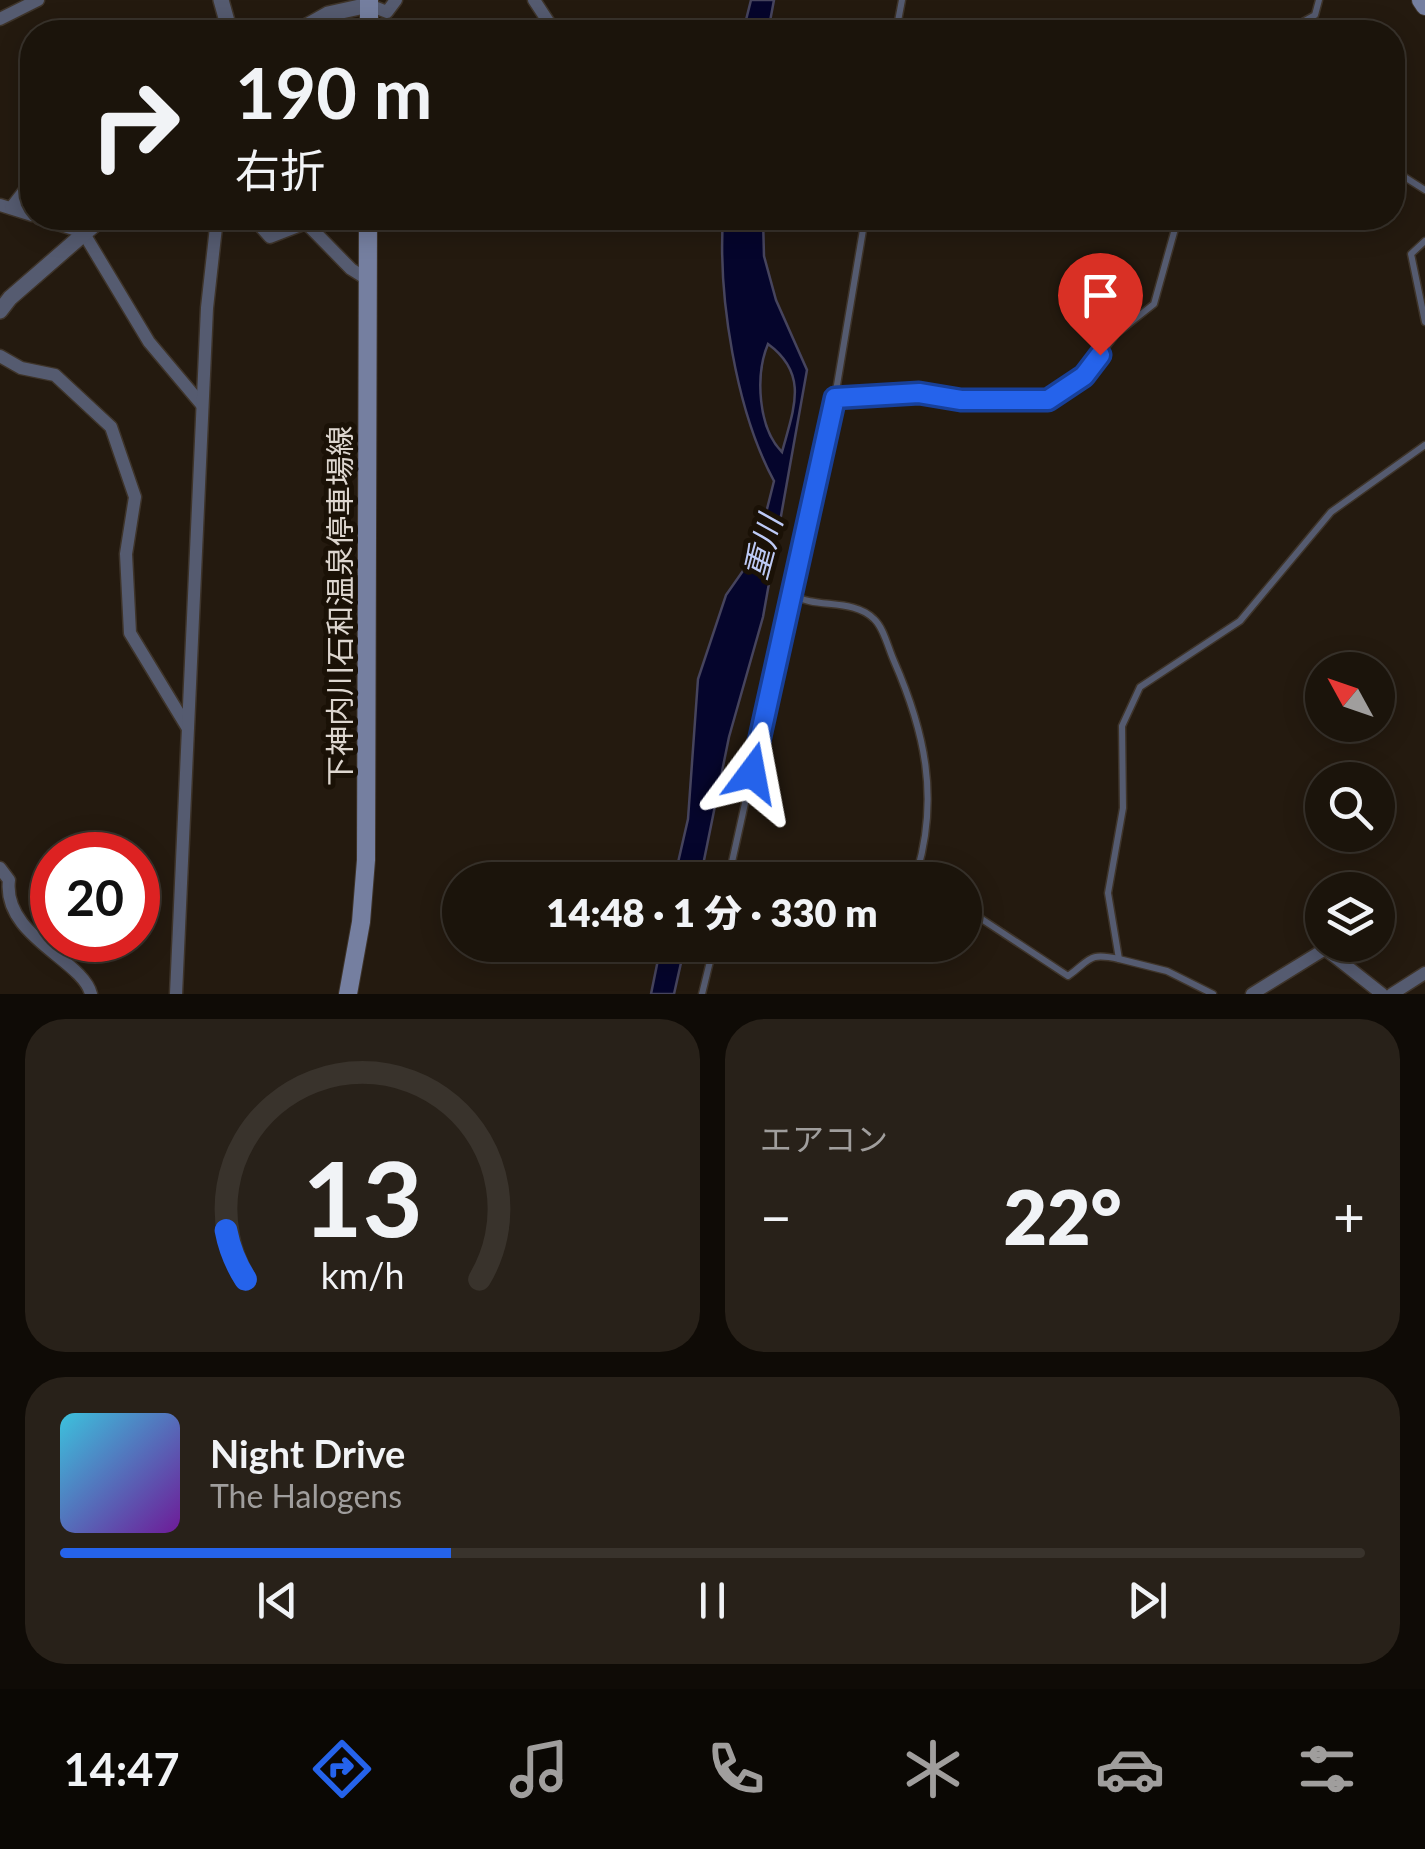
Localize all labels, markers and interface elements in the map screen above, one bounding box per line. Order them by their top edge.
text: 190 m [235,50,432,134]
icon: right [70,60,200,190]
text: 右折 [235,143,325,197]
pin [1058,253,1143,356]
icon: arrive [1073,268,1128,323]
street label: 下神内川石和温泉停車場線 [321,426,357,786]
water label: 重川 [735,508,790,583]
north arrow [1305,652,1395,742]
map controls [1305,652,1395,962]
position arrow [700,721,804,825]
button: search [1305,762,1395,852]
speed limit sign: 20 [30,832,160,962]
button: layers [1305,872,1395,962]
text: 14:48 · 1 分 · 330 m [546,889,878,935]
text: エアコン [760,1119,888,1158]
text: 13 [302,1134,423,1259]
text: 22° [1003,1171,1122,1261]
text: − [760,1183,792,1249]
text: + [1333,1183,1365,1249]
text: km/h [321,1254,404,1297]
text: Night Drive [210,1430,405,1476]
text: The Halogens [210,1476,402,1515]
icon: previous [250,1573,305,1628]
icon: pause [685,1573,740,1628]
icon: next [1120,1573,1175,1628]
icon: directions [307,1734,377,1804]
icon: music [504,1734,574,1804]
icon: phone [701,1734,771,1804]
icon: climate [898,1734,968,1804]
icon: car [1095,1734,1165,1804]
icon: filters [1292,1734,1362,1804]
text: 14:47 [64,1742,180,1796]

